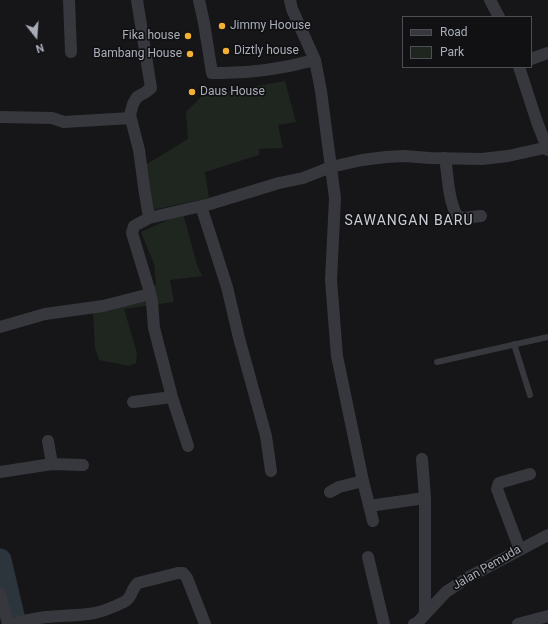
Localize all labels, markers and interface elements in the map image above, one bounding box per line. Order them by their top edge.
north arrow [16,16,56,56]
legend [402,16,532,68]
place label: Jimmy Hoouse [230,19,311,33]
marker: Jimmy Hoouse [217,21,227,31]
text: Road [440,25,468,39]
place label: Fika house [122,29,180,43]
marker: Fika house [183,31,193,41]
text: N [34,41,45,55]
place label: Diztly house [234,44,299,58]
text: Park [440,45,464,59]
marker: Diztly house [221,46,231,56]
place label: Bambang House [93,47,182,61]
marker: Bambang House [185,49,195,59]
place label: Daus House [200,85,265,99]
marker: Daus House [187,87,197,97]
district label: SAWANGAN BARU [345,213,473,229]
street label: Jalan Pemuda [450,543,524,593]

